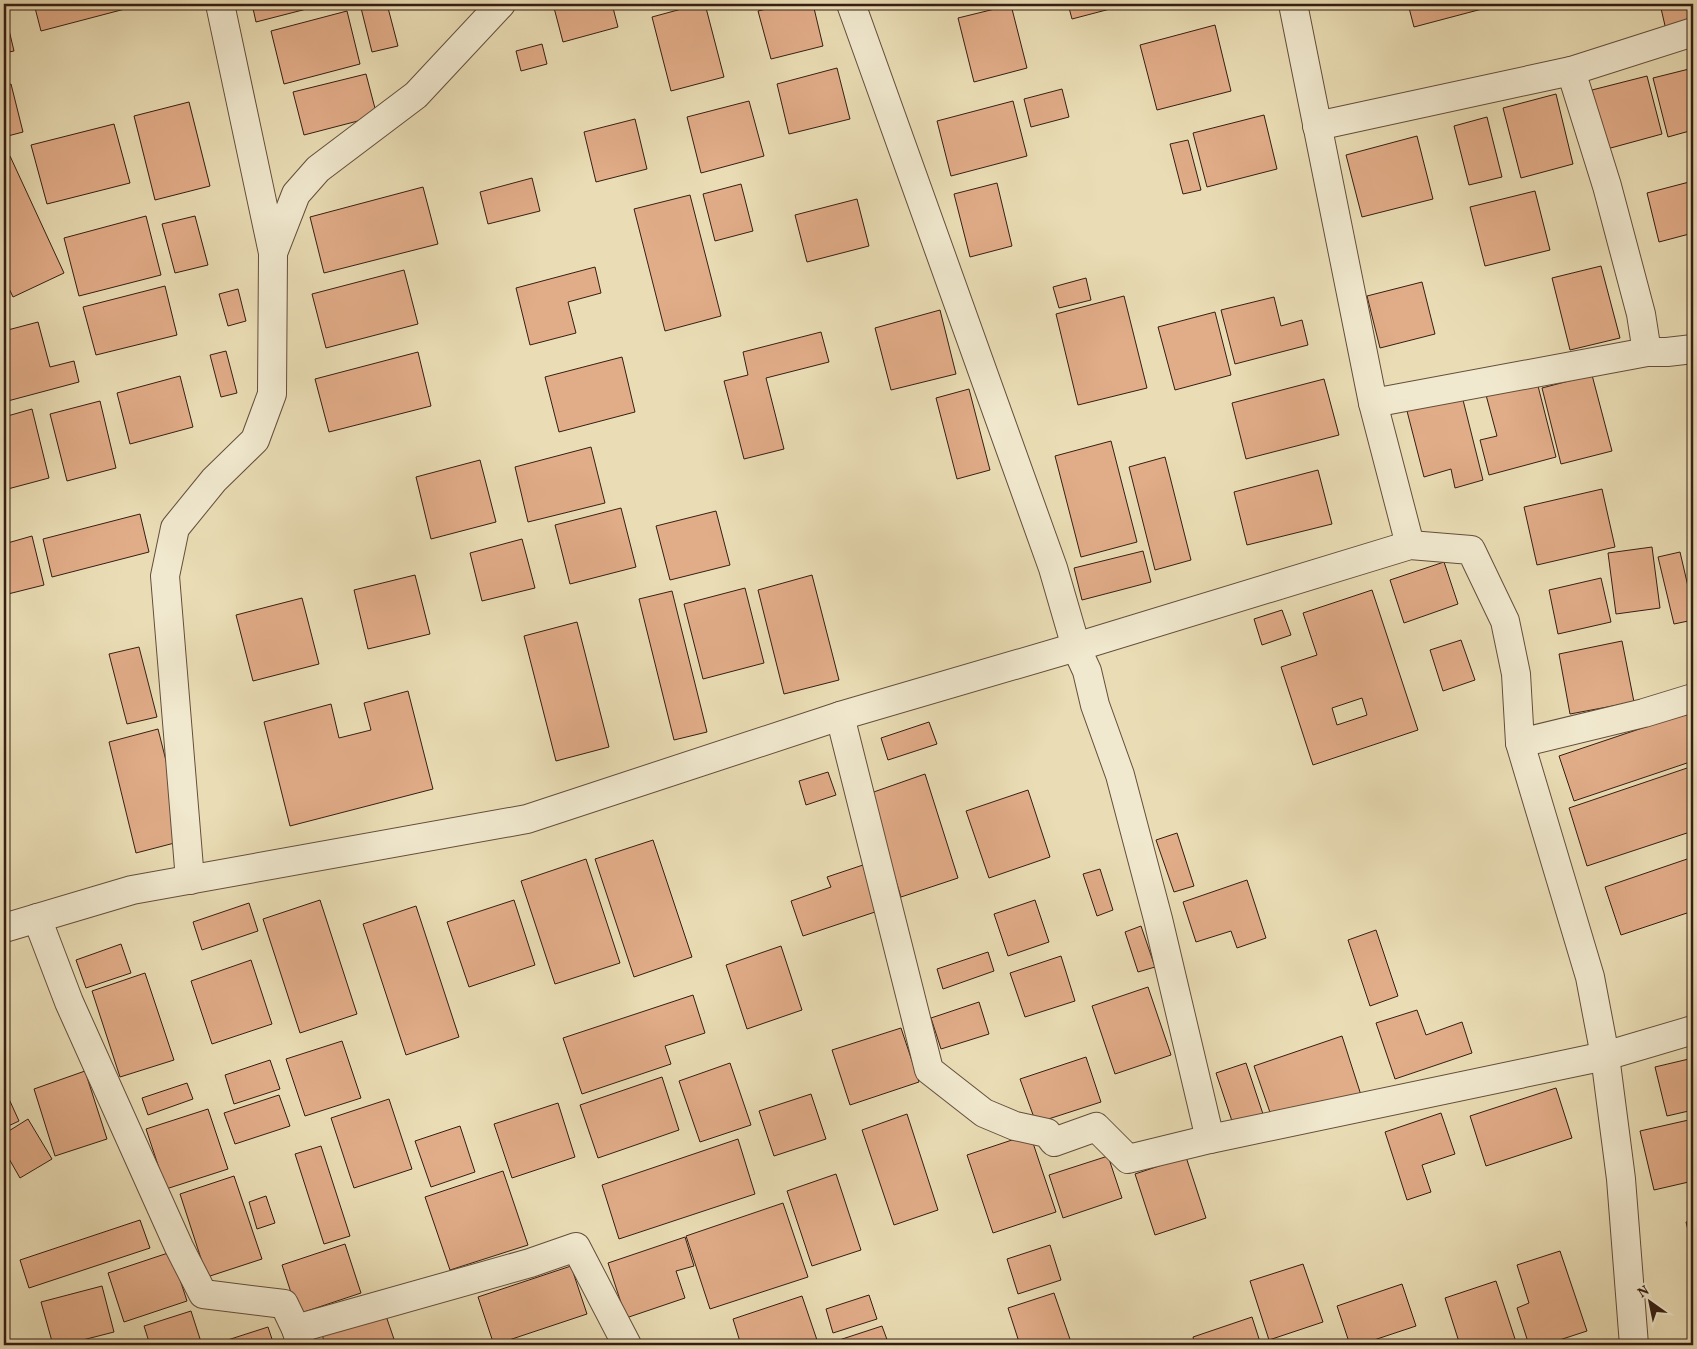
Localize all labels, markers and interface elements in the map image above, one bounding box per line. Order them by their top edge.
north arrow [1624,1276,1674,1326]
text: N [1634,1282,1653,1303]

